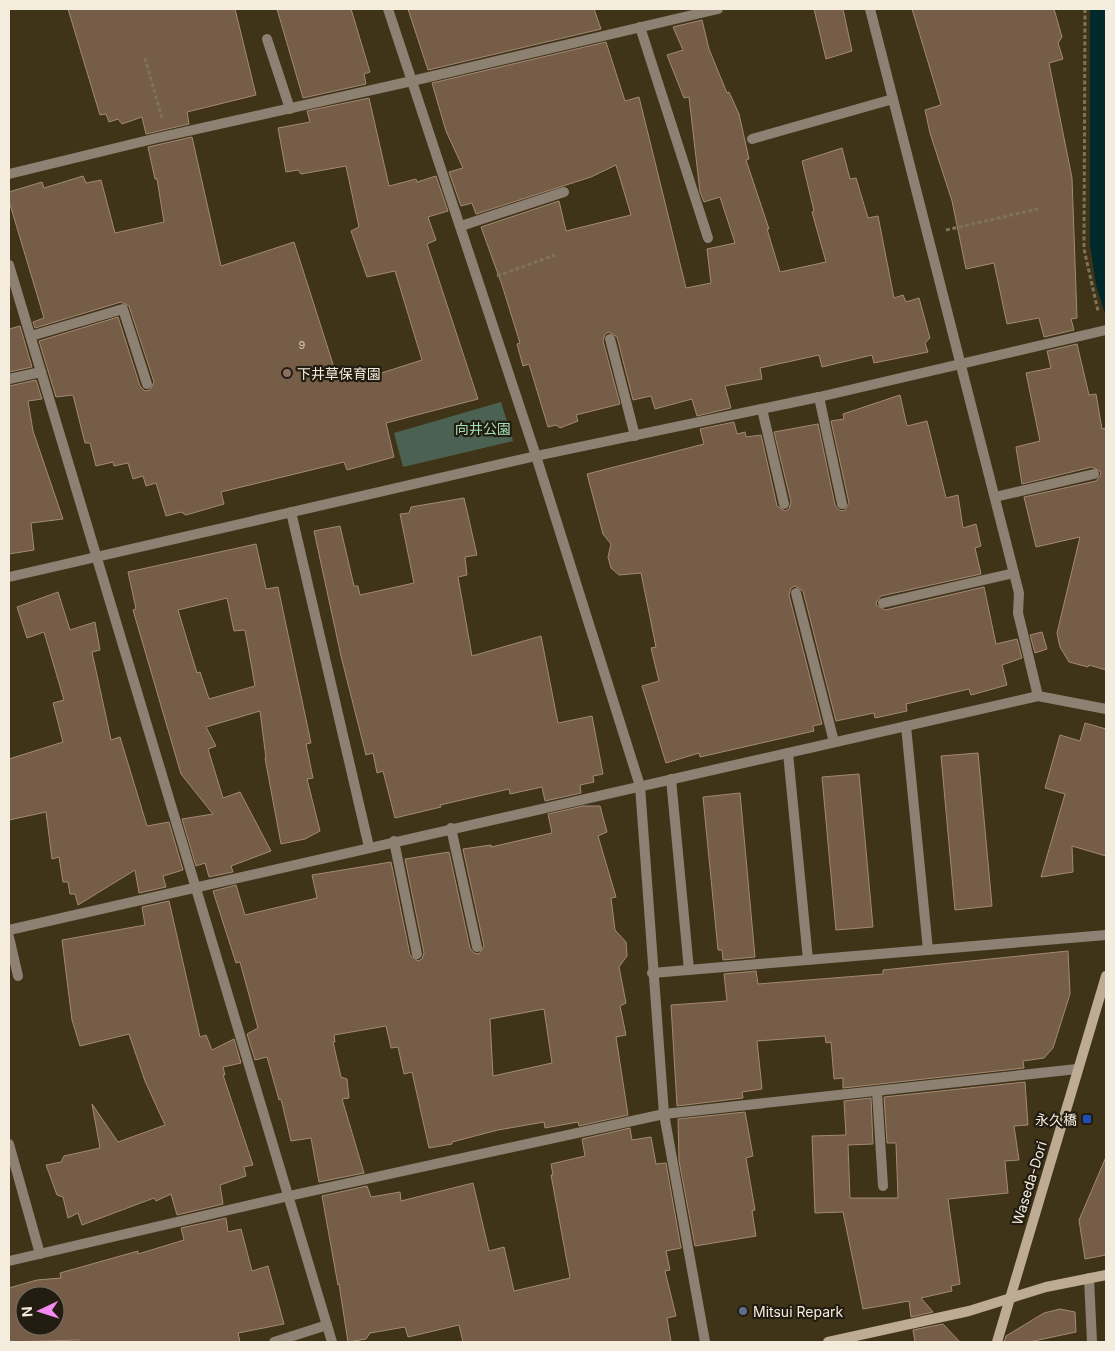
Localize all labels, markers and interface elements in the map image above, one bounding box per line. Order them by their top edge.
house number: 9 [299,338,306,352]
place label: 下井草保育園 [297,365,381,382]
marker: 下井草保育園 [281,367,293,379]
park label: 向井公園 [455,420,511,437]
place label: 永久橋 [1035,1111,1077,1128]
marker: 永久橋 [1081,1113,1093,1125]
street label: Waseda-Dori [1008,1139,1050,1227]
north arrow [15,1286,65,1336]
place label: Mitsui Repark [753,1303,844,1320]
marker: Mitsui Repark [737,1305,749,1317]
text: N [18,1306,35,1318]

